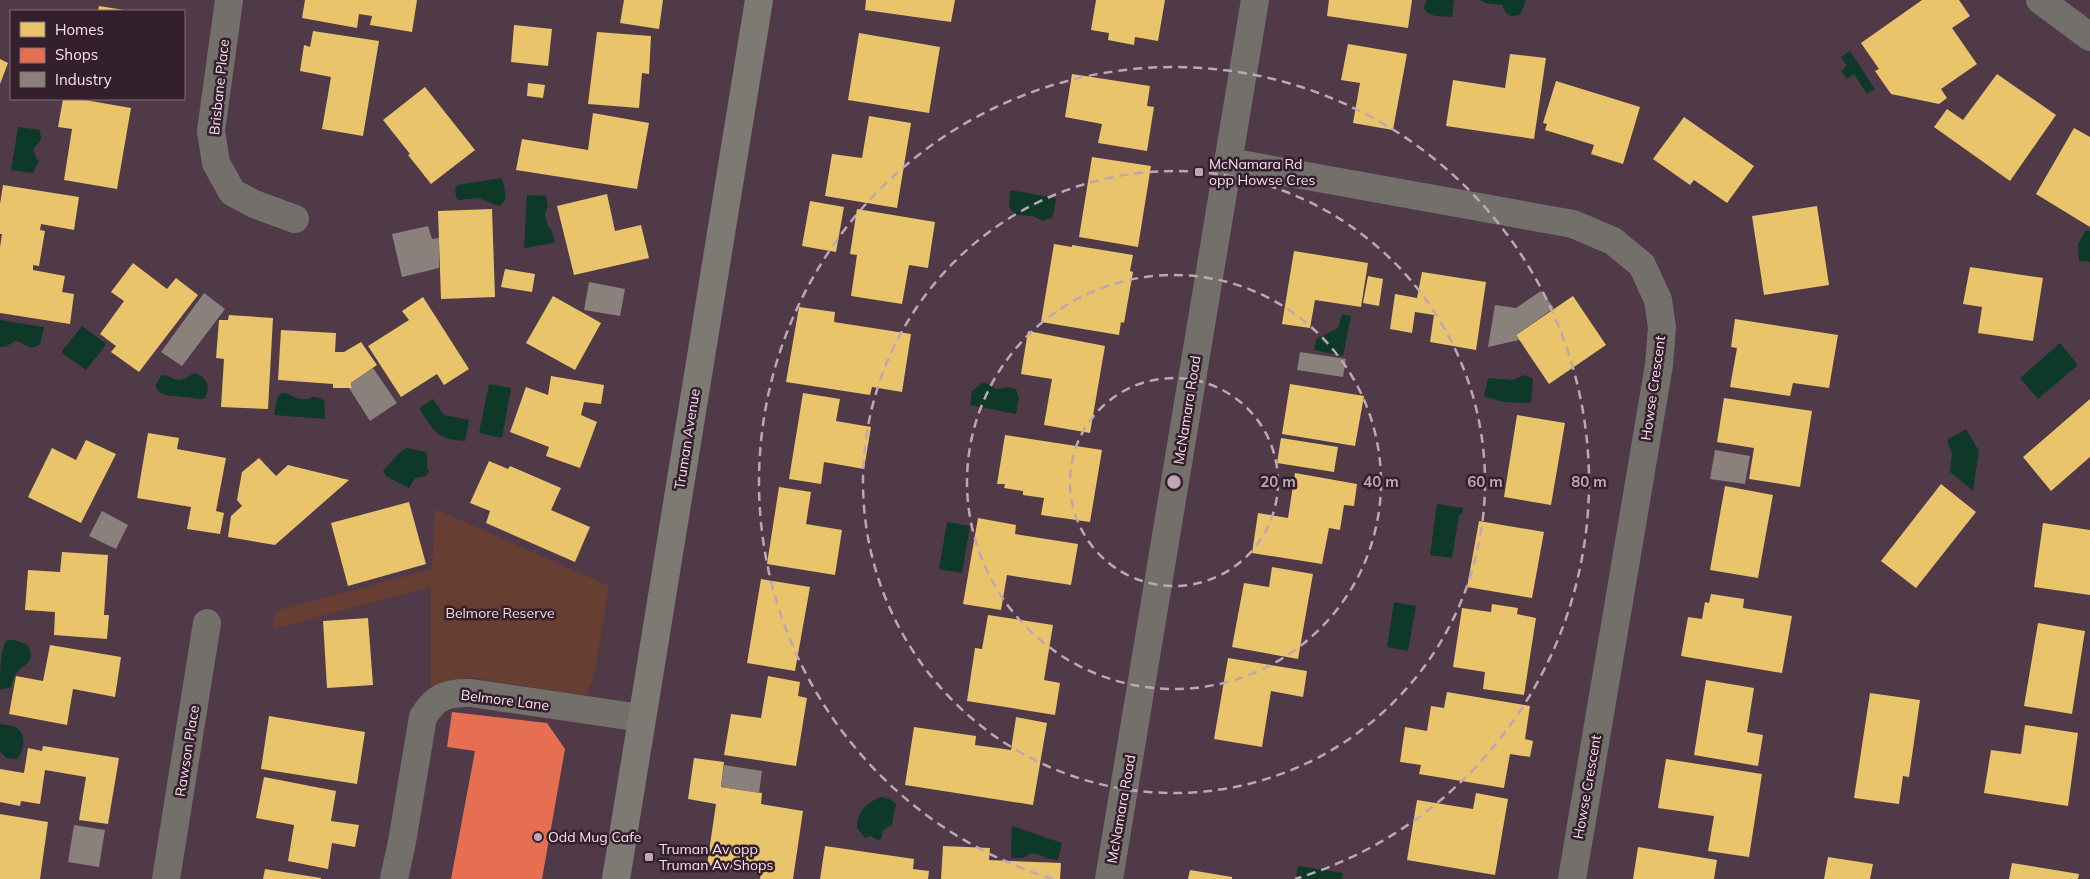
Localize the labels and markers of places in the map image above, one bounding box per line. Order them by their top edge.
place label: McNamara Rd opp Howse Cres [1209,155,1315,189]
marker: McNamara Rd opp Howse Cres [1193,166,1205,178]
centre of rings [1165,473,1183,491]
place label: Odd Mug Cafe [548,828,641,846]
marker: Odd Mug Cafe [532,831,544,843]
place label: Truman Av opp Truman Av Shops [659,840,773,874]
marker: Truman Av opp Truman Av Shops [643,851,655,863]

